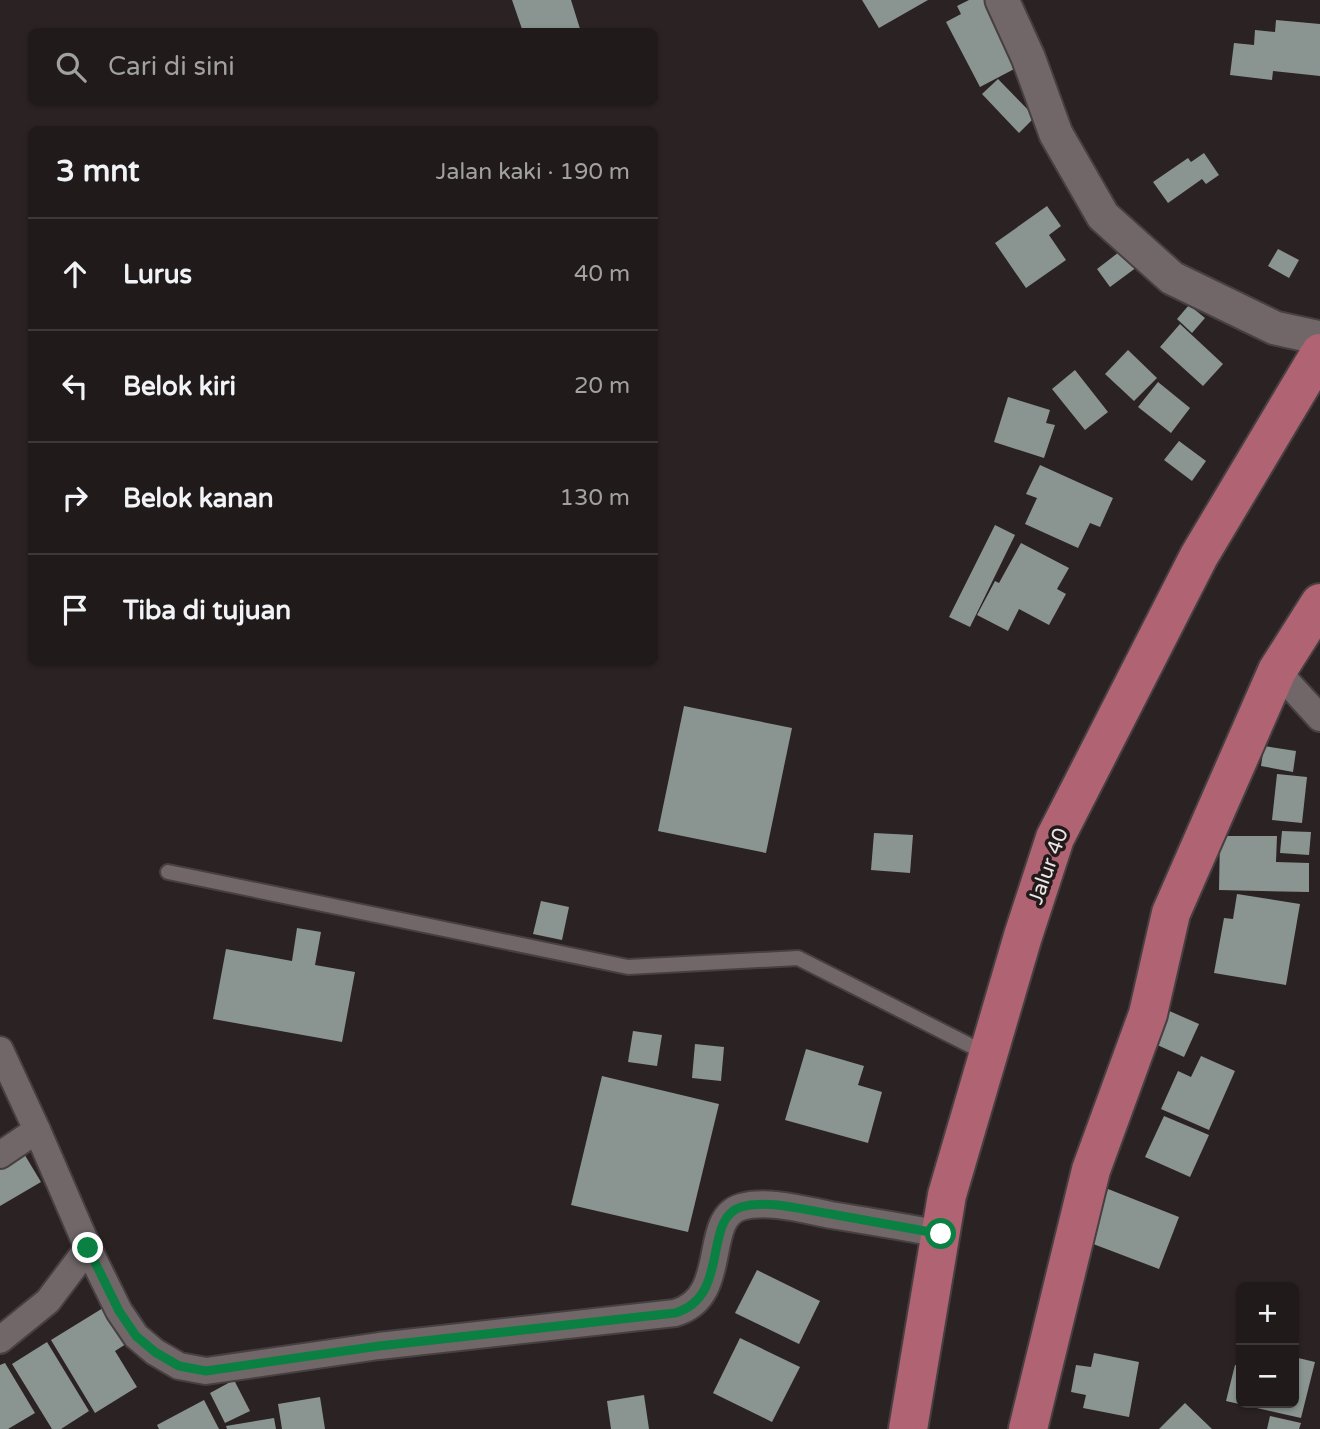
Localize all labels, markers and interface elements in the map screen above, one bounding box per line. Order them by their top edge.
search box [28,28,658,105]
icon: search [52,48,90,86]
text: Cari di sini [108,51,235,82]
text: 3 mnt [56,153,140,190]
text: Jalan kaki · 190 m [436,158,630,186]
icon: ahead [56,255,94,293]
text: Lurus [123,259,192,290]
text: 40 m [574,260,630,288]
icon: left [56,367,94,405]
text: Belok kiri [123,371,236,402]
text: 20 m [574,372,630,400]
icon: right [56,479,94,517]
text: Belok kanan [123,483,274,514]
text: 130 m [560,484,630,512]
icon: arrive [56,591,94,629]
text: Tiba di tujuan [123,595,291,626]
street label: Jalur 40 [1023,825,1074,908]
route start [925,1218,956,1249]
route end [72,1232,103,1263]
map controls [1236,1282,1299,1408]
button: + [1236,1282,1299,1345]
button: − [1236,1345,1299,1408]

